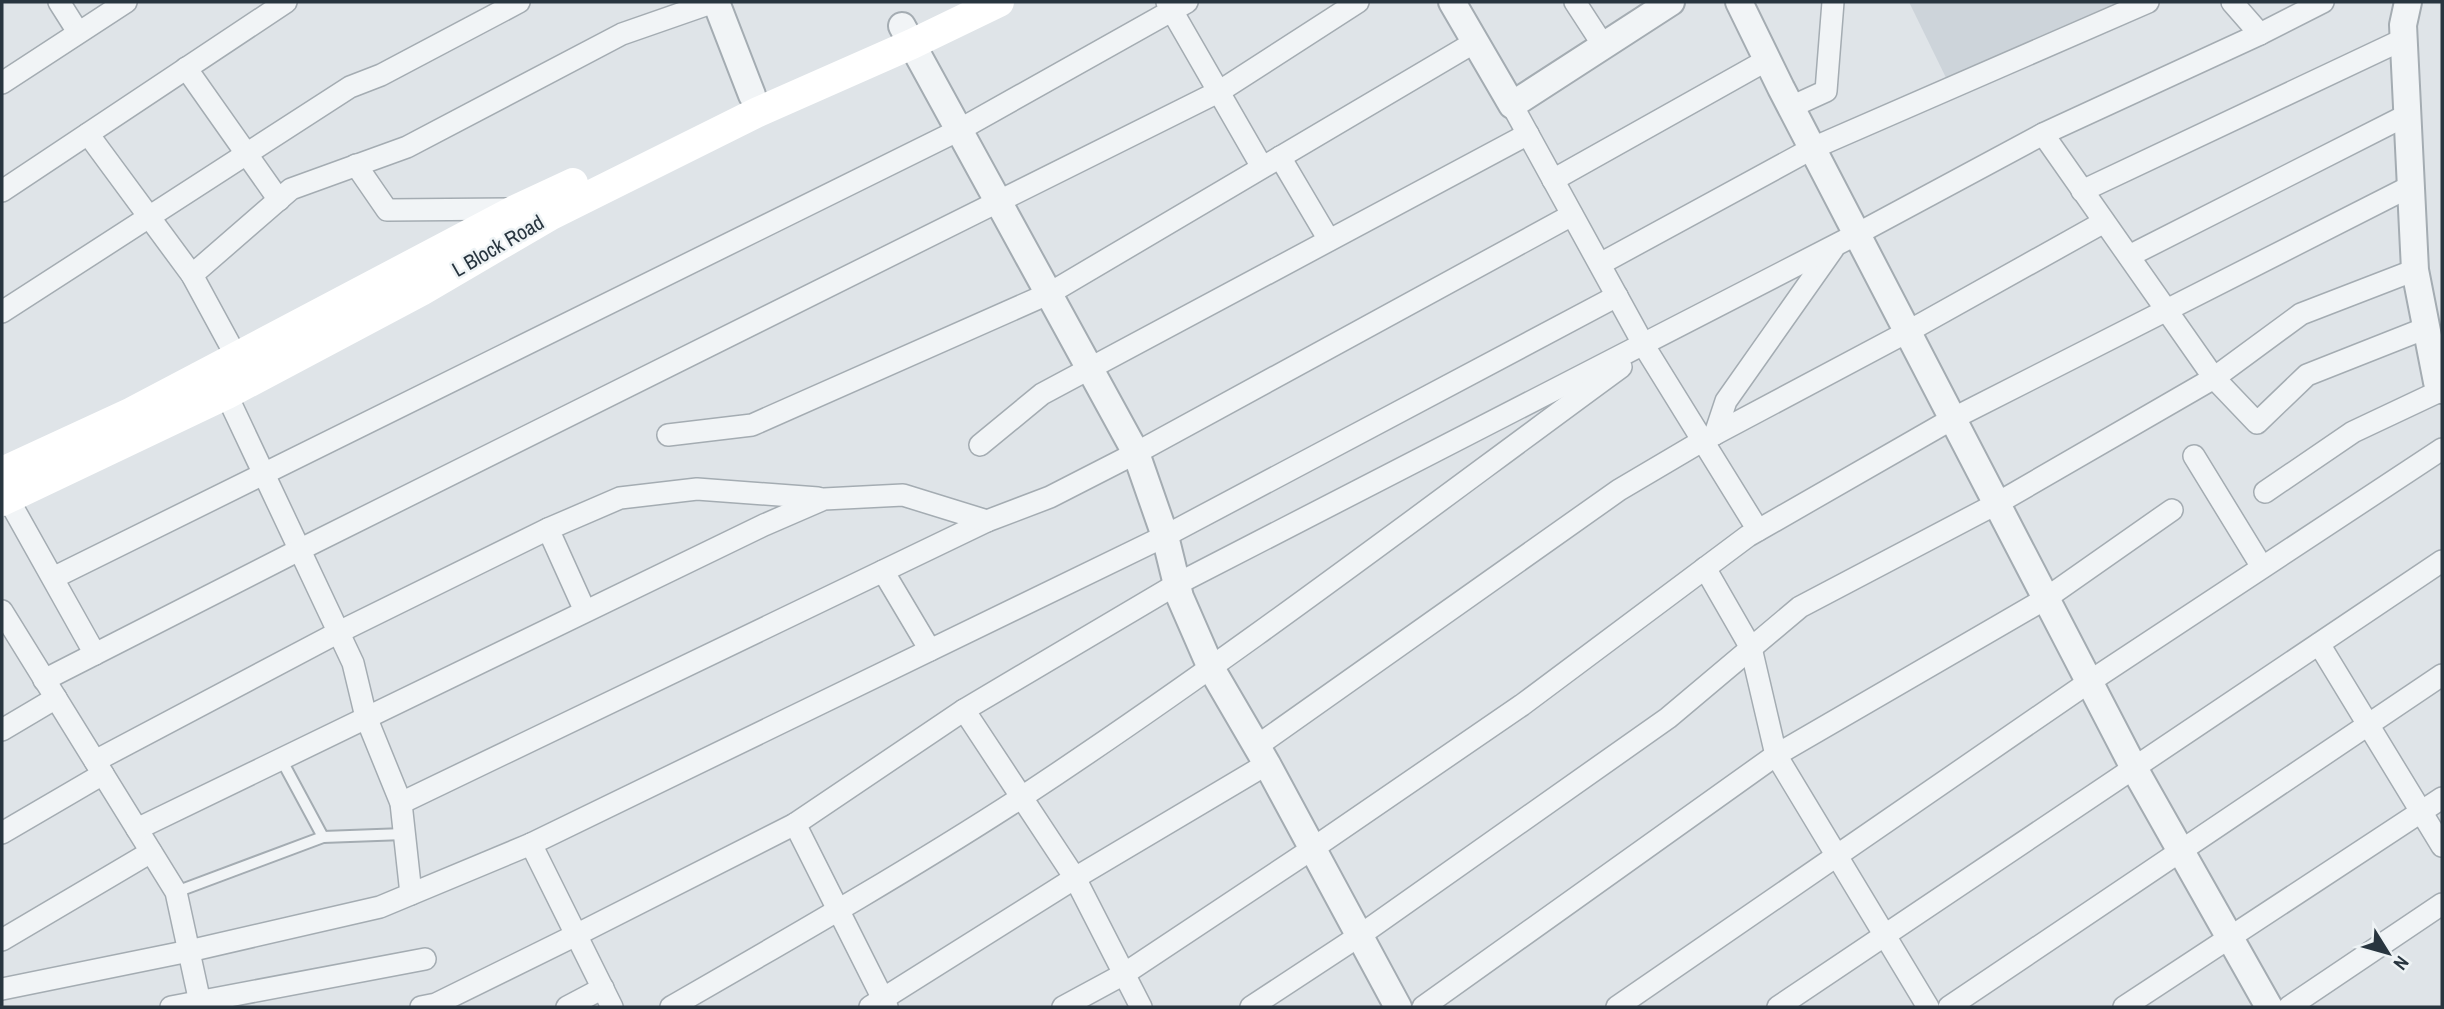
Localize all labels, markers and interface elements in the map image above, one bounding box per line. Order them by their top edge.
street label: L Block Road [446,208,549,284]
north arrow [2353,918,2423,988]
text: N [2388,951,2415,976]

